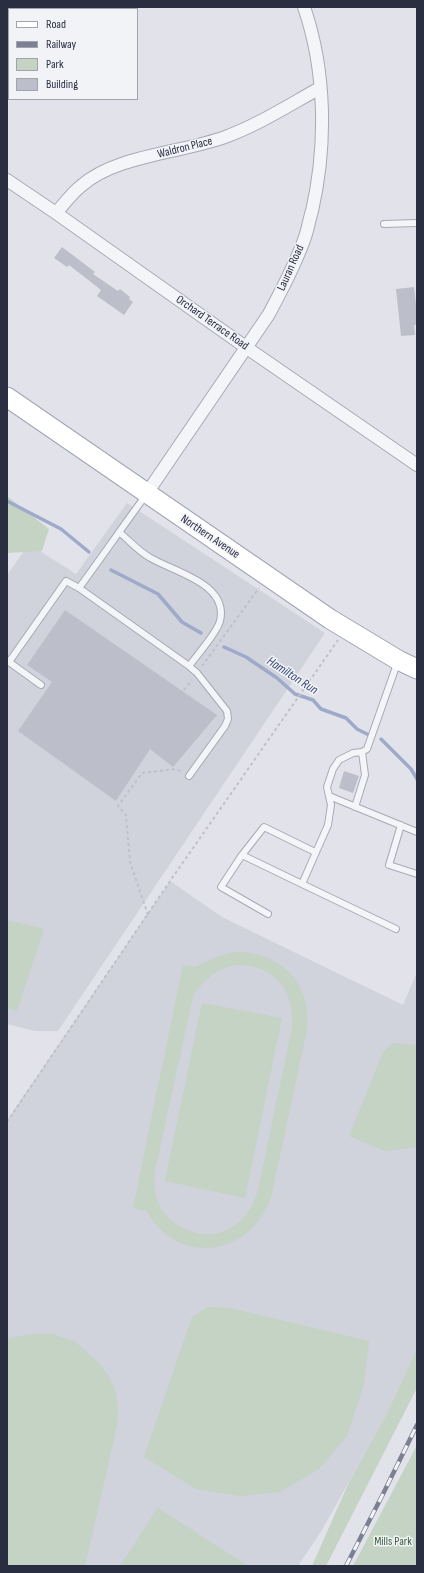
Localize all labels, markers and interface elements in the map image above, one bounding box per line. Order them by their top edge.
legend [8,8,138,100]
text: Road [46,17,66,32]
text: Railway [46,37,76,52]
text: Park [46,57,64,72]
text: Building [46,77,78,92]
street label: Waldron Place [156,134,214,162]
street label: Lauran Road [274,243,308,293]
street label: Orchard Terrace Road [173,293,251,353]
street label: Northern Avenue [178,512,242,562]
water label: Hamilton Run [263,654,321,698]
park label: Mills Park [374,1535,412,1549]

